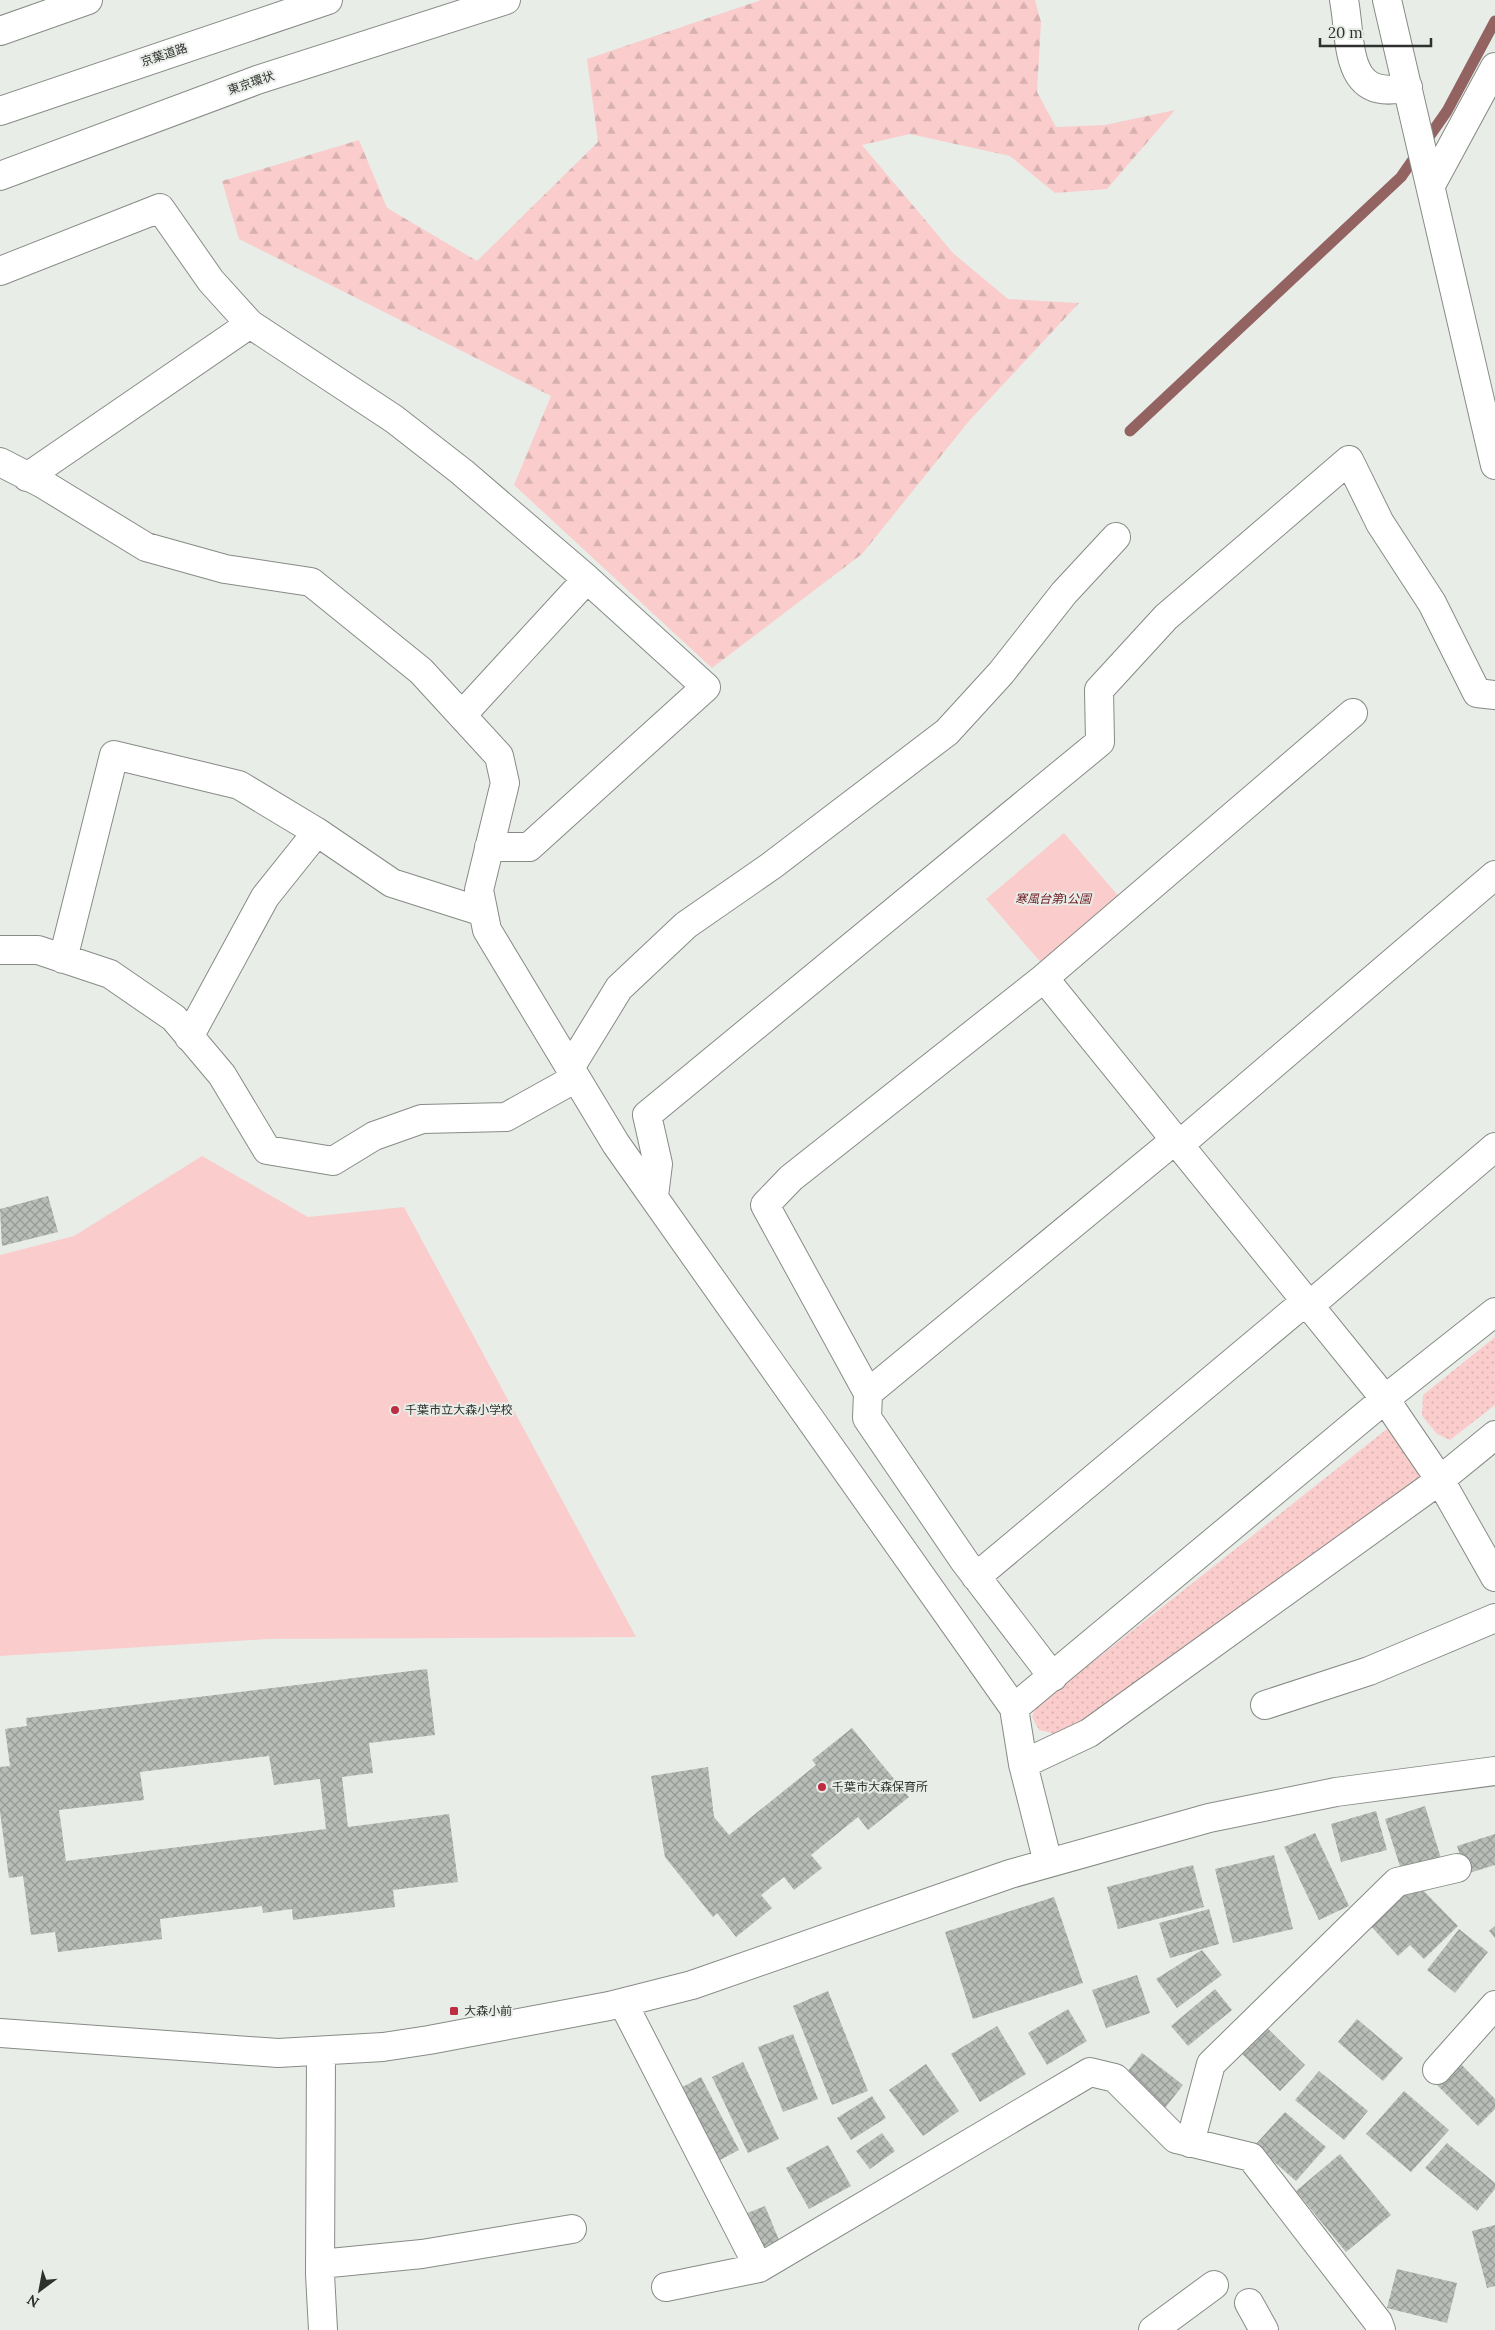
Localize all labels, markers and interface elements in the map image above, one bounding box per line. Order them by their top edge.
scale bar [1320,15,1431,47]
text: 20 m [1328,23,1363,42]
street label: 京葉道路 [139,40,189,69]
street label: 東京環状 [226,68,276,97]
park label: 寒風台第1公園 [1015,891,1093,906]
place label: 千葉市立大森小学校 [405,1402,513,1417]
marker: 千葉市立大森小学校 [389,1404,401,1416]
place label: 千葉市大森保育所 [832,1779,928,1794]
marker: 千葉市大森保育所 [816,1781,828,1793]
place label: 大森小前 [464,2003,512,2018]
marker: 大森小前 [448,2005,460,2017]
north arrow [15,2265,65,2315]
text: N [24,2290,42,2312]

